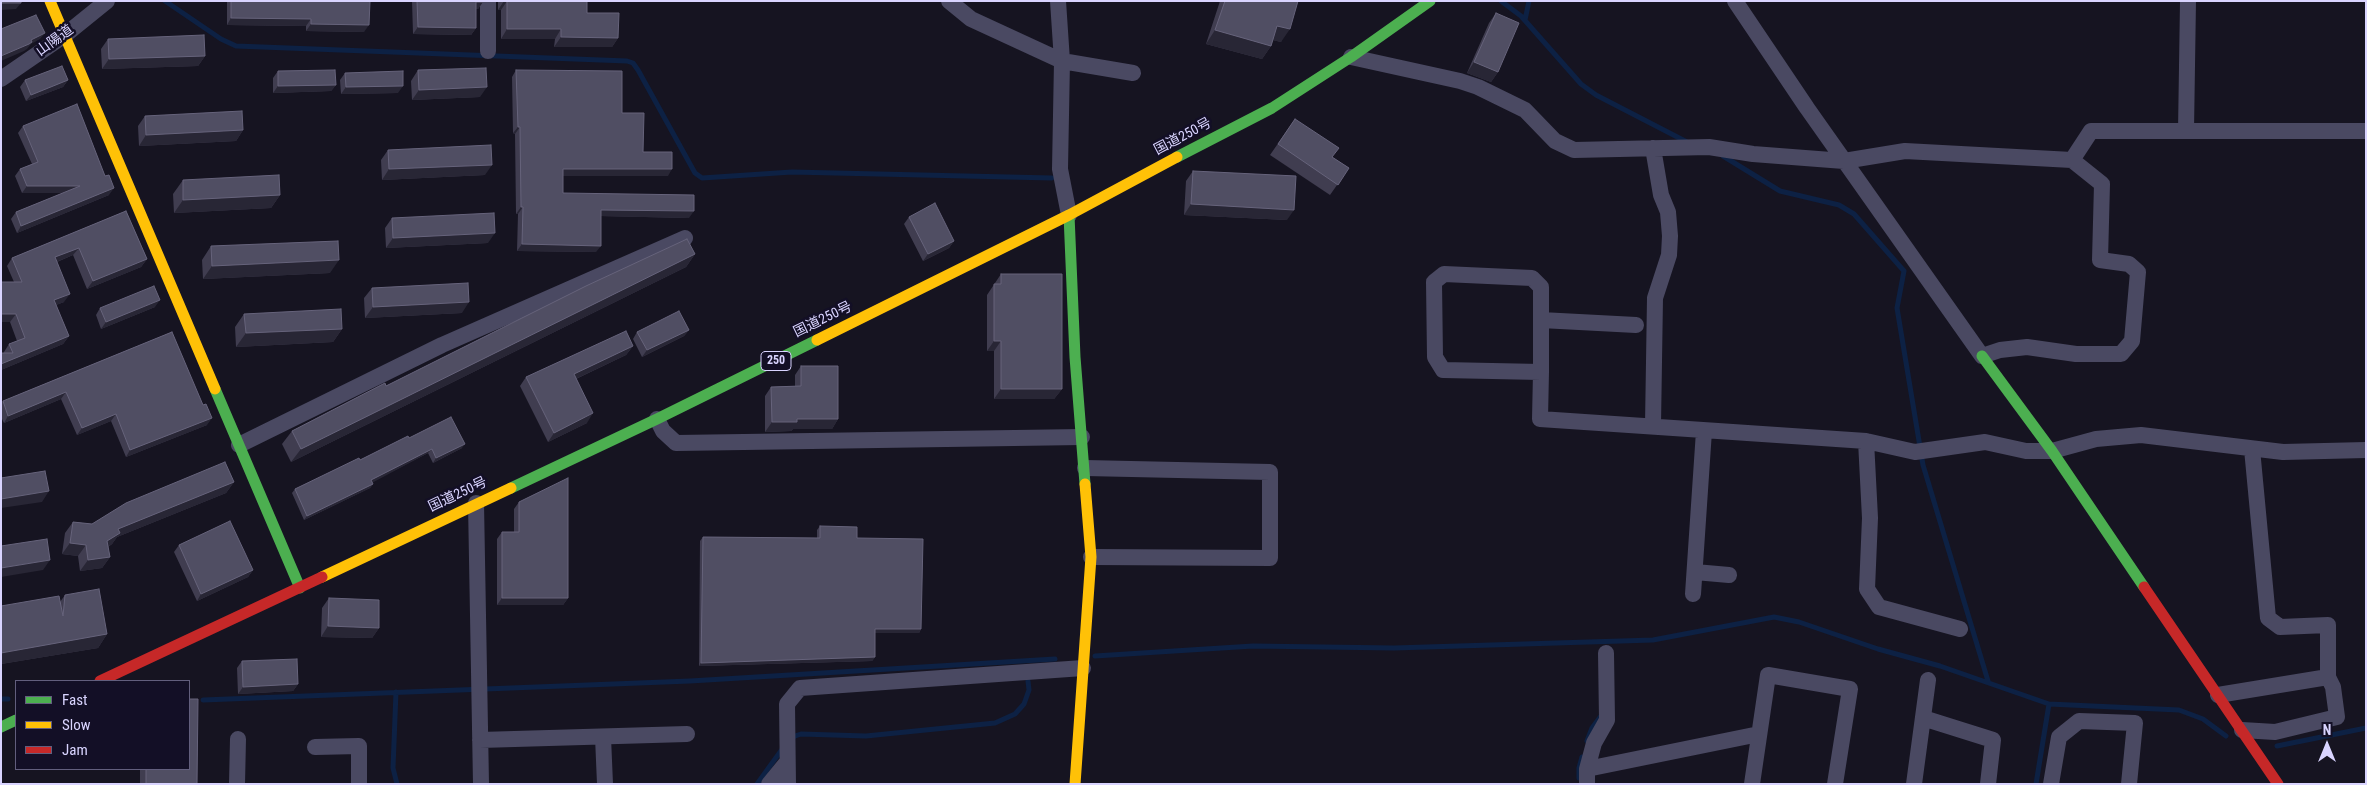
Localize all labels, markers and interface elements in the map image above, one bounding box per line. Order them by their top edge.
street label: 山陽道 [33,22,77,60]
street label: 国道250号 [1151,115,1215,159]
street label: 国道250号 [791,299,855,341]
road number: 250 [761,352,791,371]
street label: 国道250号 [426,474,490,516]
legend [15,680,190,770]
text: Fast [62,691,87,709]
text: Slow [62,716,91,734]
north arrow [2302,720,2352,770]
text: N [2323,722,2331,738]
text: Jam [62,741,88,759]

